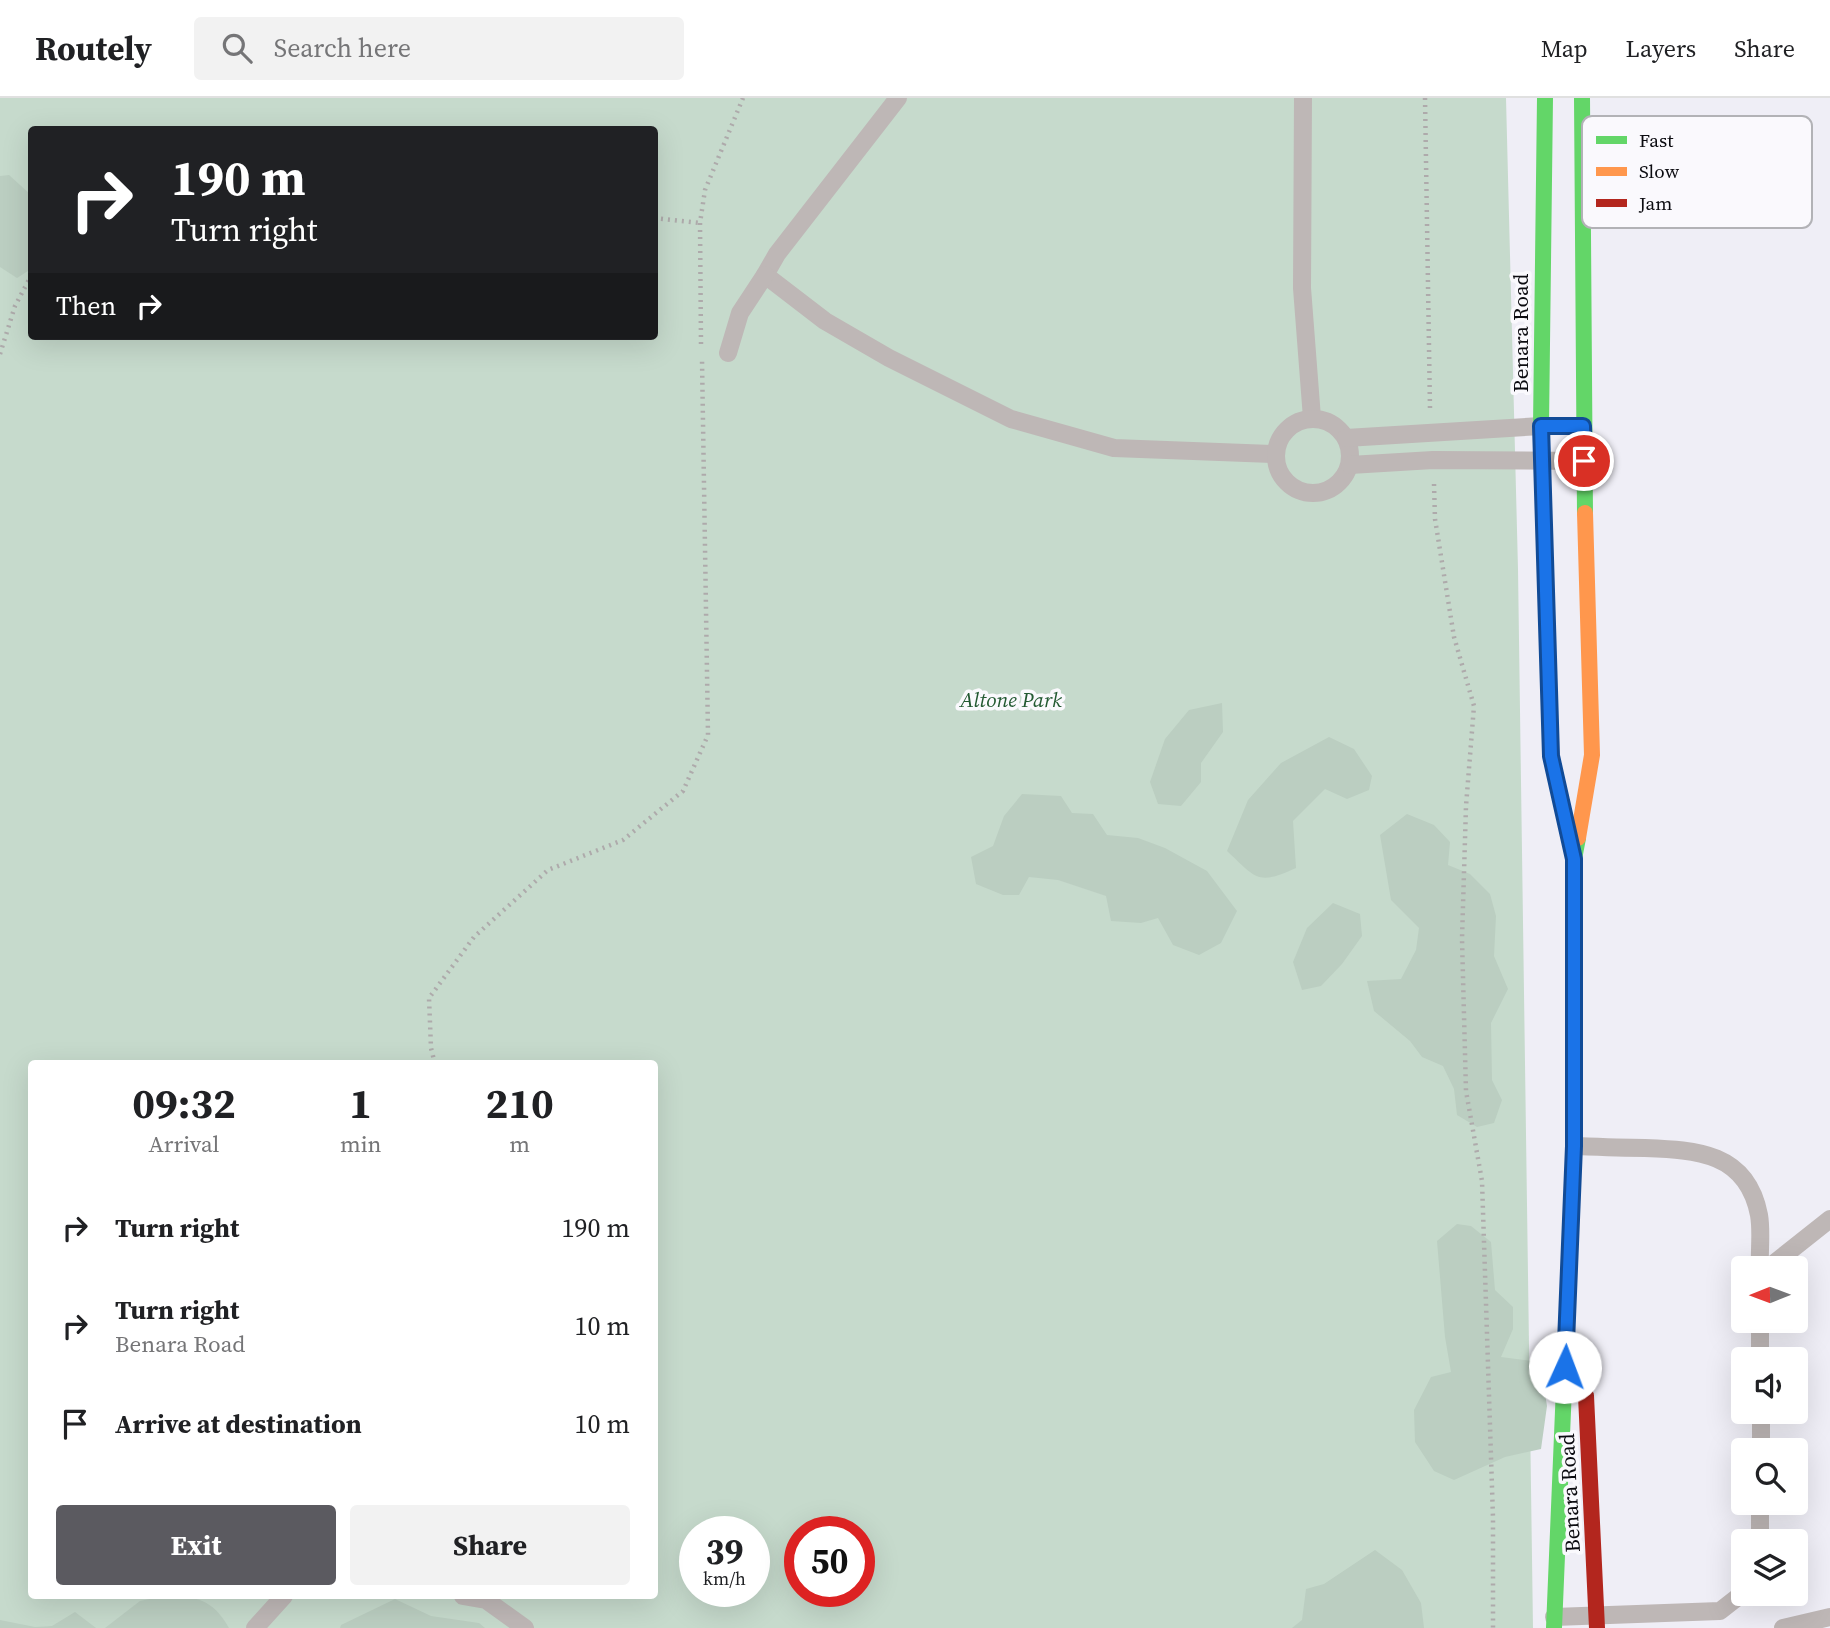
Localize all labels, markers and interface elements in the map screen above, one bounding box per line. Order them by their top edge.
search box [194,17,684,80]
text: Routely [35,26,152,71]
icon: search [218,29,256,67]
text: Search here [274,30,411,66]
text: Map [1541,32,1588,65]
text: Layers [1626,32,1696,65]
text: Share [1734,32,1795,65]
legend [1582,116,1812,228]
text: Fast [1639,127,1674,153]
text: 190 m [171,144,306,211]
icon: right [56,154,147,245]
text: Slow [1639,158,1680,184]
text: Jam [1638,190,1672,216]
text: Turn right [171,208,317,252]
street label: Benara Road [1506,273,1535,393]
icon: right [130,287,168,325]
text: Then [56,288,116,324]
pin [1554,431,1614,491]
icon: arrive [1565,442,1603,480]
park label: Altone Park [959,685,1062,714]
text: 09:32 [132,1074,236,1132]
text: 1 [349,1074,372,1132]
text: 210 [486,1074,554,1132]
text: Arrival [148,1128,219,1160]
text: min [340,1128,381,1160]
text: m [509,1128,530,1160]
icon: right [56,1209,94,1247]
text: Turn right [115,1210,239,1246]
text: 190 m [562,1210,630,1246]
north arrow [1731,1256,1808,1334]
map controls [1731,1256,1808,1606]
text: Turn right [115,1292,239,1328]
icon: right [56,1307,94,1345]
text: 10 m [575,1308,630,1344]
text: Benara Road [115,1328,245,1360]
position arrow [1528,1330,1602,1404]
button: sound [1731,1347,1808,1424]
icon: arrive [56,1405,94,1443]
text: Arrive at destination [115,1406,362,1442]
text: 10 m [575,1406,630,1442]
street label: Benara Road [1552,1433,1587,1553]
button: search [1731,1438,1808,1515]
button: Exit [56,1505,336,1585]
button: Share [350,1505,630,1585]
speed limit sign: 50 [784,1516,875,1607]
text: 39 [706,1528,743,1576]
button: layers [1731,1529,1808,1606]
text: km/h [703,1566,746,1591]

